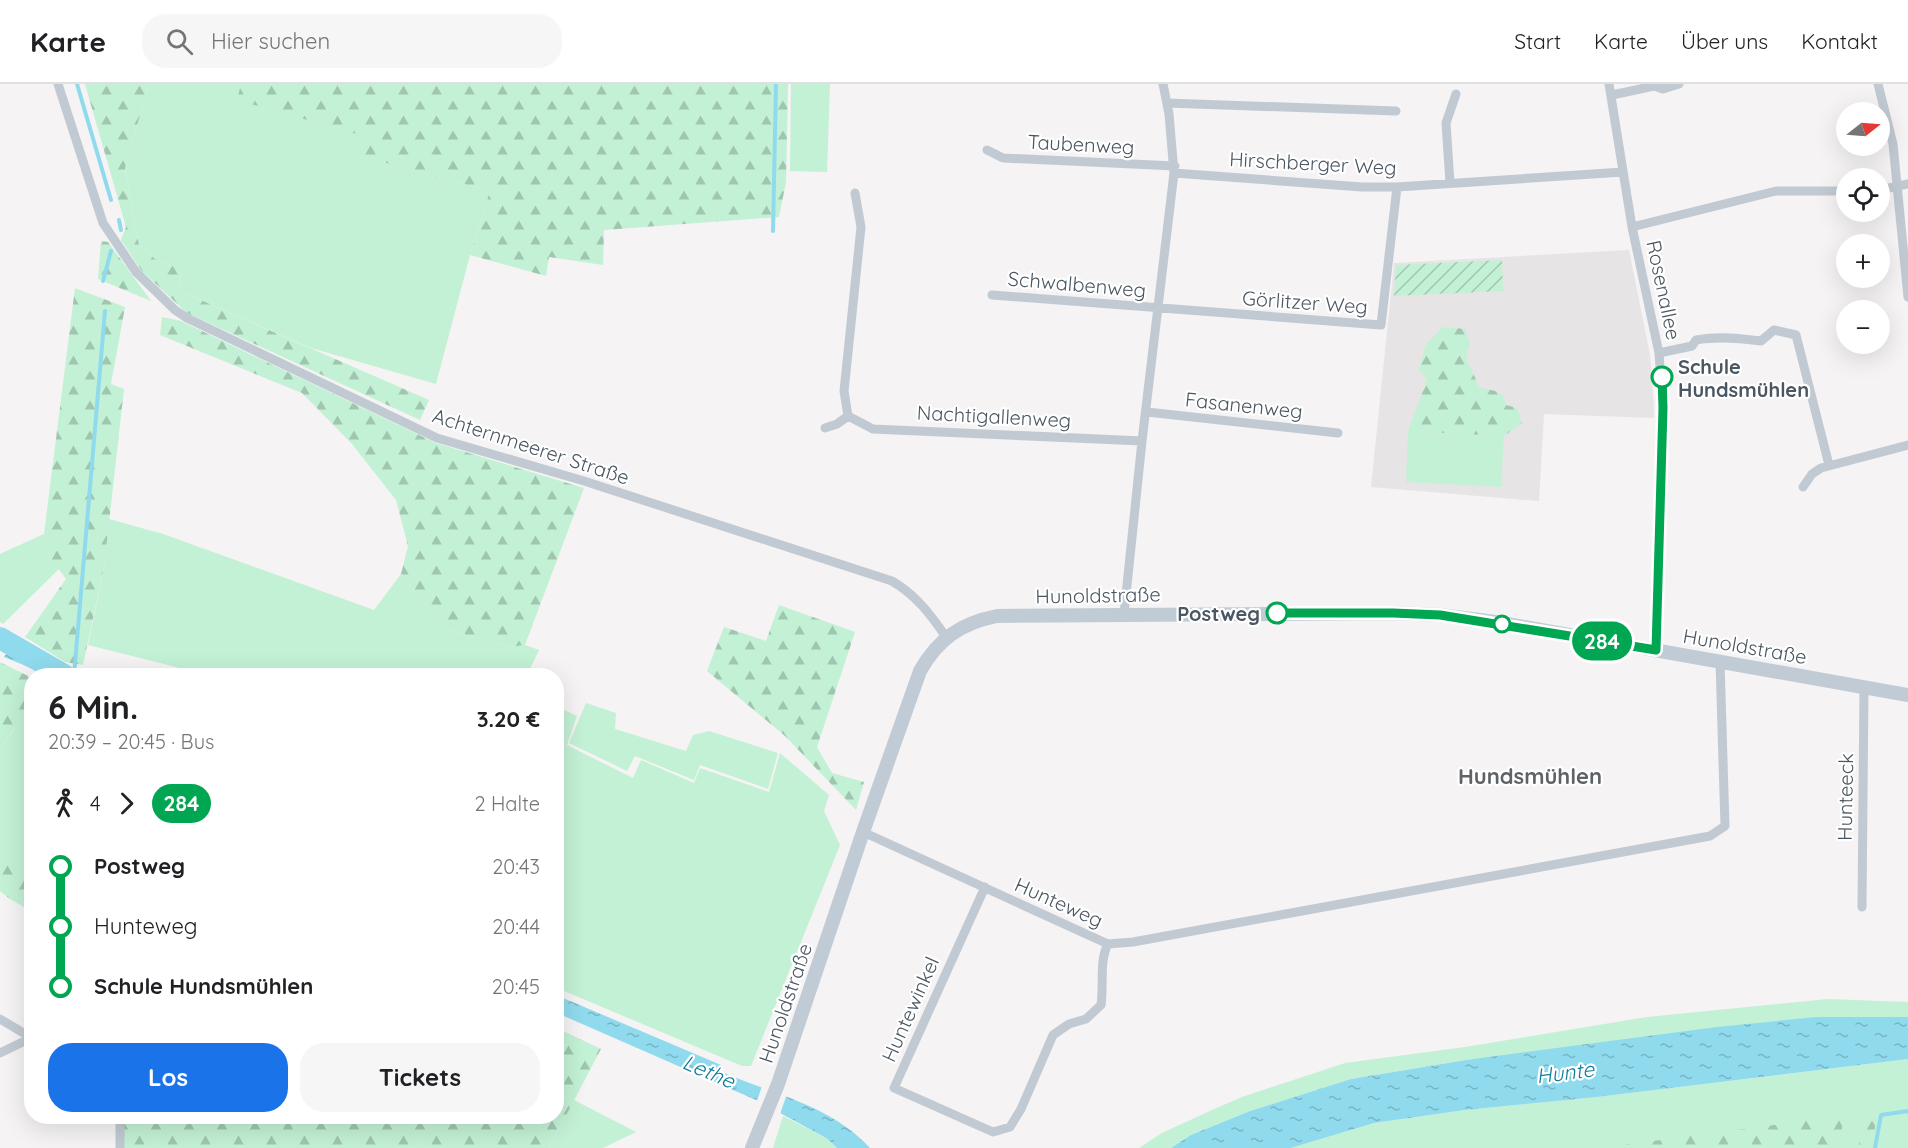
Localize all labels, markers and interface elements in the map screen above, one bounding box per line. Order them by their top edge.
search box [142,14,562,68]
text: Karte [30,24,106,59]
icon: search [163,25,196,58]
text: Hier suchen [211,27,330,55]
text: Start [1514,28,1561,54]
text: Karte [1594,28,1648,54]
text: Über uns [1681,28,1768,54]
text: Kontakt [1801,28,1878,54]
north arrow [1836,102,1890,156]
map controls [1836,102,1890,354]
street label: Taubenweg [1027,129,1135,159]
street label: Hirschberger Weg [1229,146,1397,180]
button: locate [1836,168,1890,222]
button: + [1836,234,1890,288]
street label: Rosenallee [1641,238,1687,342]
street label: Schwalbenweg [1007,266,1147,302]
street label: Görlitzer Weg [1241,285,1369,319]
button: − [1836,300,1890,354]
place label: Schule Hundsmühlen [1678,354,1809,402]
marker: Schule Hundsmühlen [1651,366,1673,388]
street label: Fasanenweg [1184,386,1304,424]
street label: Nachtigallenweg [916,399,1072,433]
street label: Achternmeerer Straße [429,402,633,490]
street label: Hunoldstraße [1035,581,1161,609]
place label: Postweg [1177,601,1260,626]
marker: Postweg [1266,602,1288,624]
unlabelled marker [1493,615,1511,633]
line badge: 284 [1568,622,1636,660]
street label: Hunoldstraße [1681,623,1809,669]
text: 284 [1584,628,1620,654]
text: 6 Min. [48,686,138,727]
text: 3.20 € [477,705,540,733]
text: 20:39 – 20:45 · Bus [48,729,214,754]
street label: Hunteeck [1832,753,1858,841]
district label: Hundsmühlen [1458,762,1602,790]
icon: walk [48,787,81,820]
icon: forward [110,787,143,820]
text: 284 [164,790,199,816]
text: 4 [90,791,101,816]
text: 2 Halte [474,791,540,816]
text: Postweg [94,852,185,880]
text: 20:43 [492,854,540,879]
street label: Hunteweg [1011,871,1107,933]
text: Hunteweg [94,912,197,940]
text: 20:44 [492,914,540,939]
street label: Hunoldstraße [753,940,817,1066]
street label: Huntewinkel [876,953,944,1065]
text: Schule Hundsmühlen [94,972,313,1000]
text: 20:45 [492,974,540,999]
button: Los [48,1043,288,1112]
button: Tickets [300,1043,540,1112]
water label: Lethe [679,1048,740,1094]
water label: Hunte [1535,1055,1597,1088]

